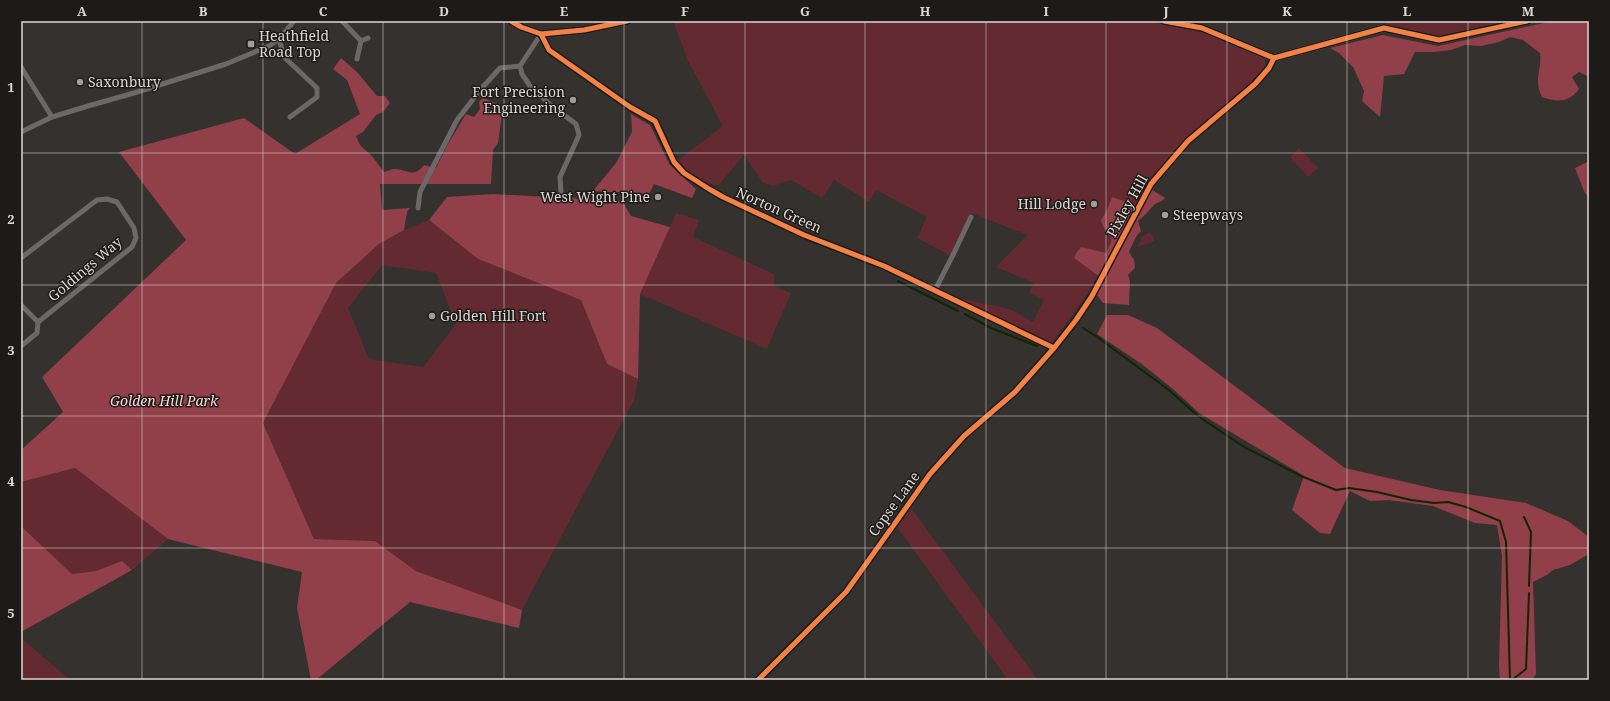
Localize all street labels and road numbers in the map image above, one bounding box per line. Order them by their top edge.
street label: Pixley Hill [1102,171,1152,240]
street label: Norton Green [733,182,825,237]
street label: Goldings Way [44,232,126,305]
street label: Copse Lane [864,467,924,540]

